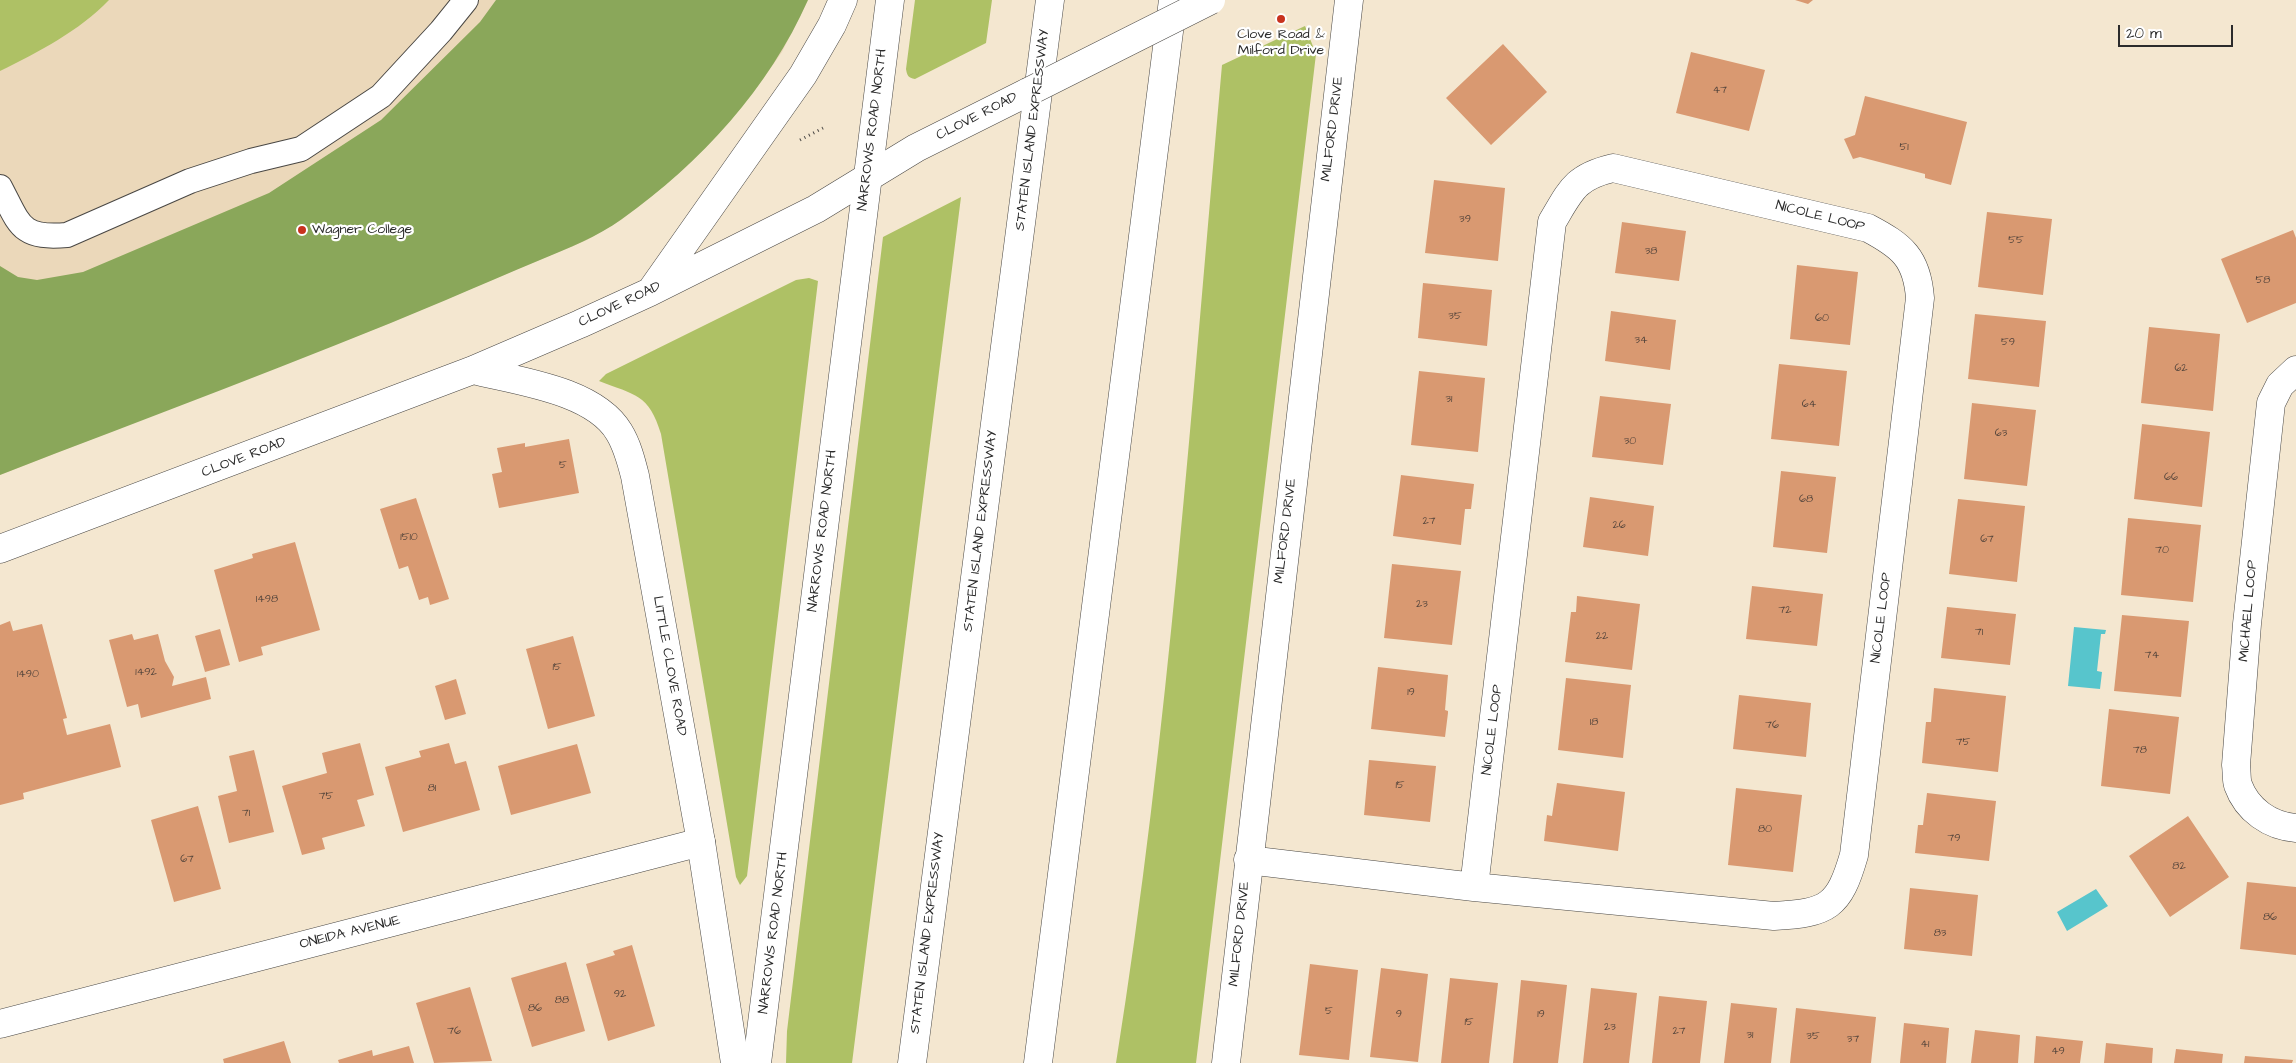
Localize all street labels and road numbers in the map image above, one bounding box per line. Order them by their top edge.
street label: STATEN ISLAND EXPRESSWAY [1012,28,1054,232]
street label: NARROWS ROAD NORTH [855,48,891,212]
street label: MILFORD DRIVE [1318,76,1348,182]
street label: CLOVE ROAD [934,89,1020,145]
street label: NICOLE LOOP [1774,198,1866,236]
street label: CLOVE ROAD [576,279,664,331]
street label: STATEN ISLAND EXPRESSWAY [960,429,1002,633]
street label: CLOVE ROAD [199,434,289,482]
street label: NARROWS ROAD NORTH [805,449,841,613]
street label: MILFORD DRIVE [1271,478,1301,584]
street label: MICHAEL LOOP [2236,559,2262,663]
street label: NICOLE LOOP [1868,572,1896,664]
street label: LITTLE CLOVE ROAD [648,595,690,737]
street label: NICOLE LOOP [1479,684,1507,776]
street label: STATEN ISLAND EXPRESSWAY [907,831,949,1035]
street label: NARROWS ROAD NORTH [756,851,792,1015]
street label: MILFORD DRIVE [1226,881,1254,987]
street label: ONEIDA AVENUE [298,912,402,954]

